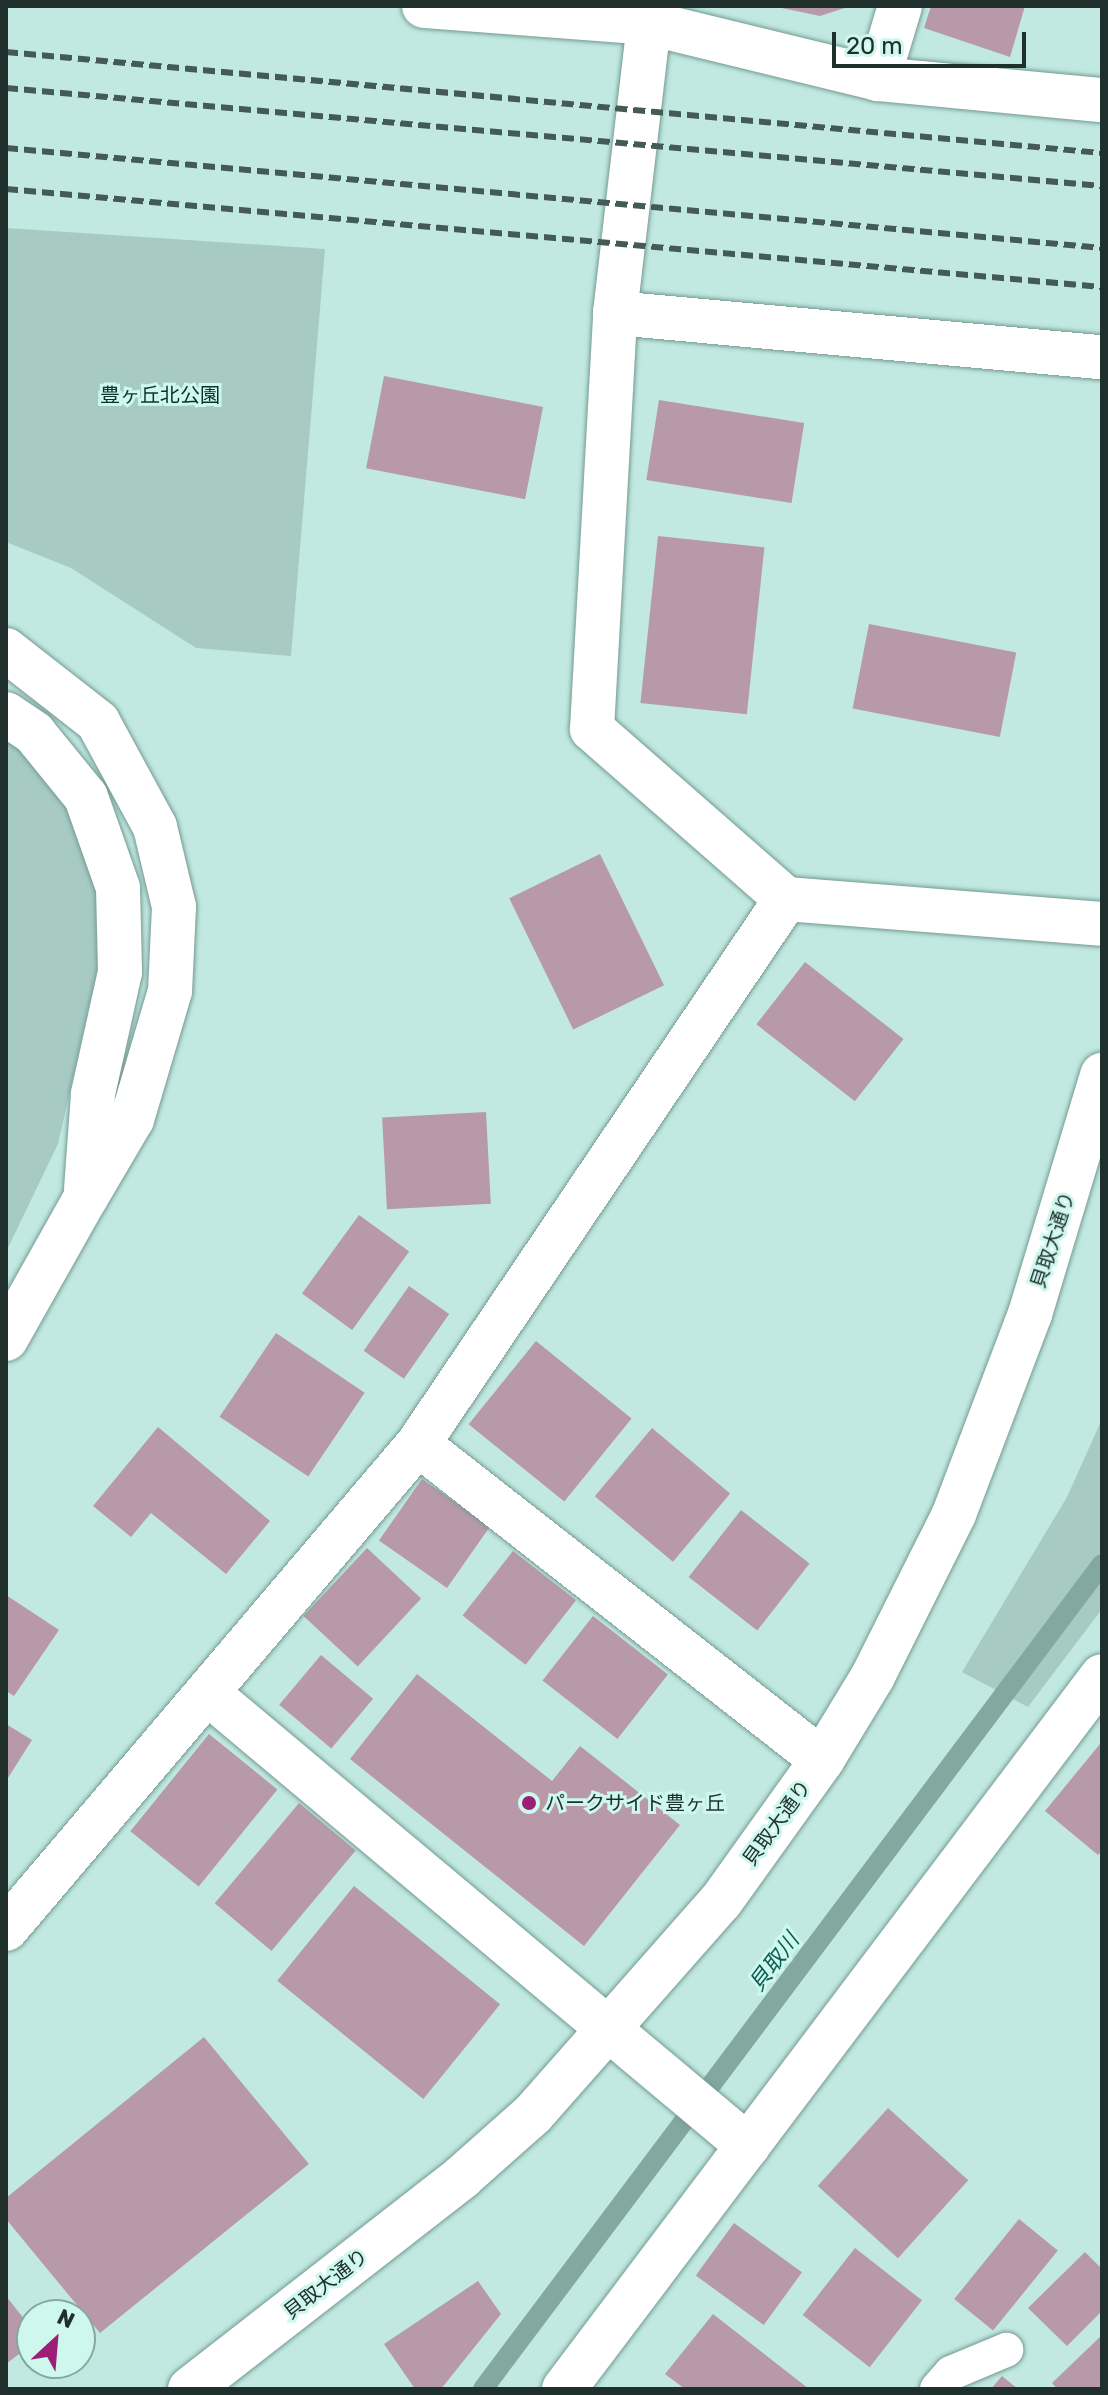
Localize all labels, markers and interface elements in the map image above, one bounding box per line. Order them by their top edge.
scale bar [836,16,1030,66]
text: 20 m [846,32,903,60]
park label: 豊ヶ丘北公園 [100,383,220,407]
street label: 貝取大通り [1026,1189,1080,1291]
street label: 貝取大通り [738,1775,816,1871]
place label: パークサイド豊ヶ丘 [545,1791,725,1815]
marker: パークサイド豊ヶ丘 [520,1794,538,1812]
water label: 貝取川 [744,1928,804,1996]
street label: 貝取大通り [279,2244,373,2324]
north arrow [16,2299,96,2379]
text: N [53,2303,79,2334]

